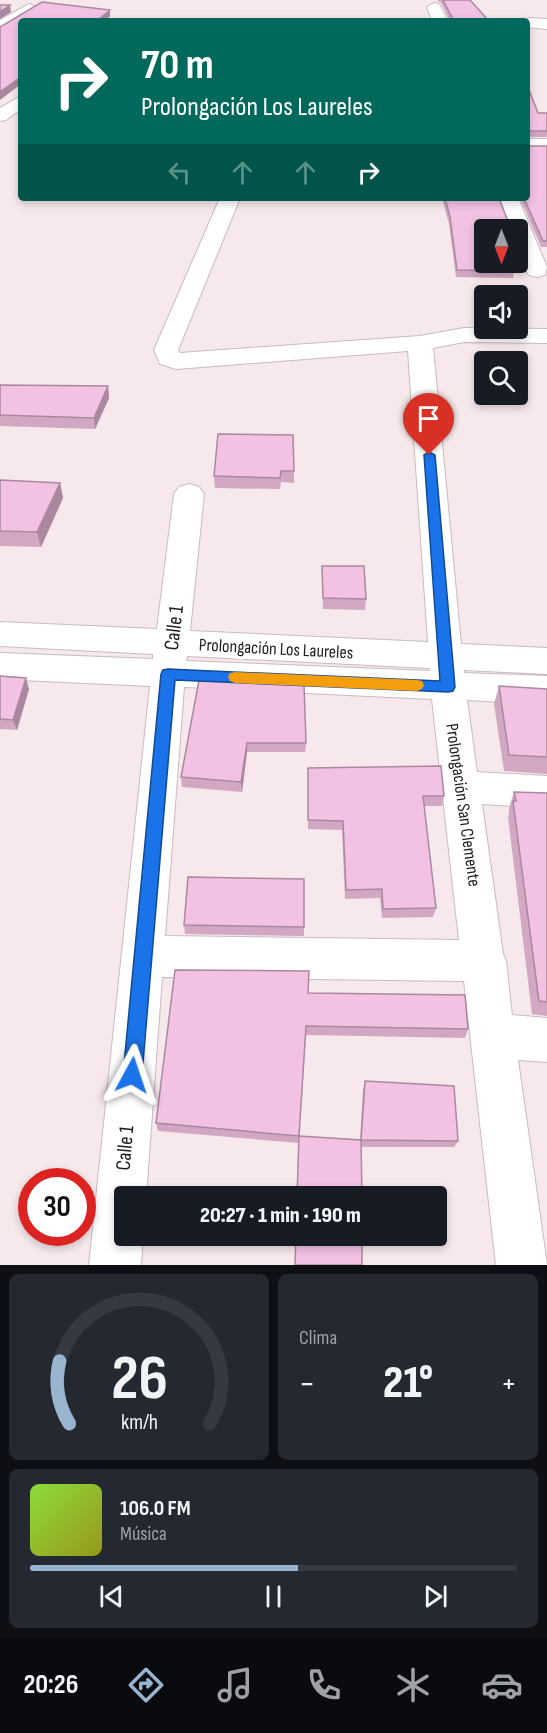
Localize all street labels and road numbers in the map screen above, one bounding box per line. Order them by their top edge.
street label: Calle 1 [159,604,189,652]
street label: Prolongación Los Laureles [198,634,354,664]
street label: Prolongación San Clemente [441,722,485,888]
street label: Calle 1 [111,1124,139,1171]

